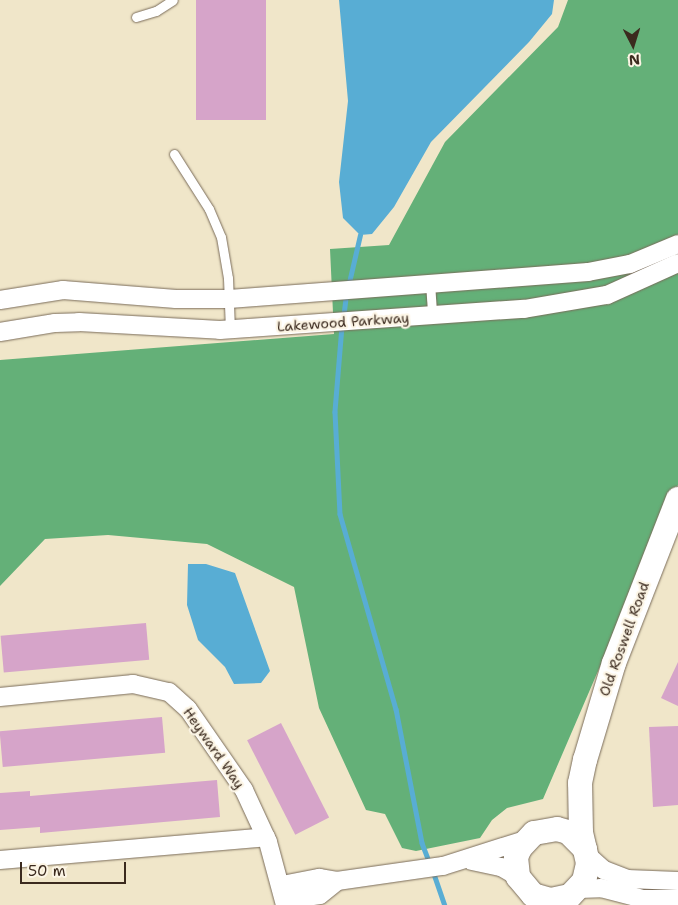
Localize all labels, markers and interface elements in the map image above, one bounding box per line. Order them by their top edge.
north arrow [608,20,658,70]
text: N [628,50,641,69]
street label: Lakewood Parkway [276,309,410,335]
street label: Old Roswell Road [596,580,652,698]
street label: Heyward Way [180,704,248,792]
scale bar [22,852,129,884]
text: 50 m [28,861,66,881]

